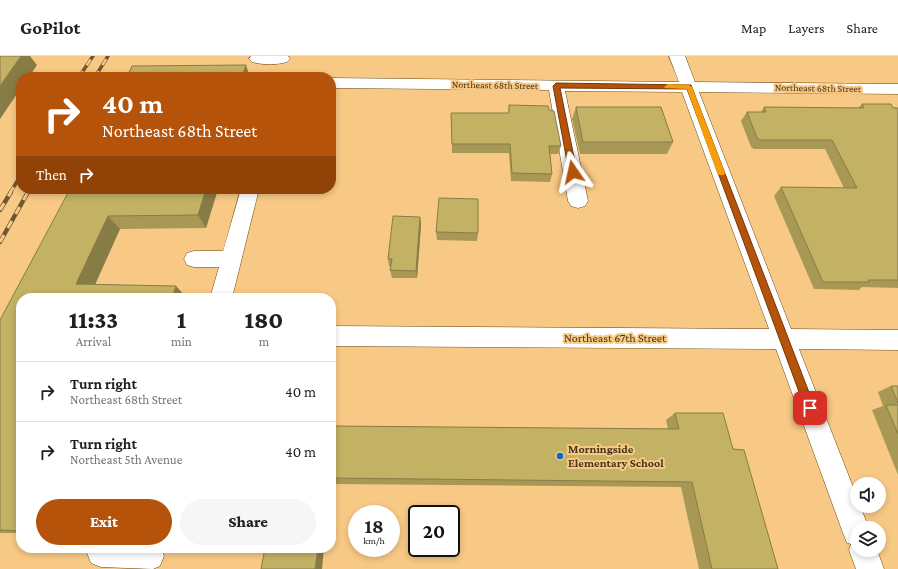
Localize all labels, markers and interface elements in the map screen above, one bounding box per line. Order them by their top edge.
text: GoPilot [20,17,80,38]
text: Map [741,20,766,36]
text: Layers [788,20,825,36]
text: Share [847,20,878,36]
street label: Northeast 68th Street [452,79,539,91]
street label: Northeast 68th Street [775,82,862,94]
icon: right [36,88,88,140]
text: 40 m [102,88,163,119]
text: Northeast 68th Street [102,121,257,141]
position arrow [552,151,594,193]
icon: right [75,164,97,186]
text: Then [36,167,67,183]
text: 11:33 [69,306,118,333]
text: 1 [177,306,186,333]
text: 180 [245,306,283,333]
street label: Northeast 67th Street [564,331,667,345]
text: Arrival [76,334,111,349]
text: min [171,334,192,349]
text: m [259,334,269,349]
text: Turn right [70,376,137,392]
icon: right [36,381,58,403]
text: 40 m [285,384,316,400]
pin [793,391,827,425]
text: Northeast 68th Street [70,392,182,407]
icon: arrive [799,397,821,419]
text: Turn right [70,436,137,452]
icon: right [36,441,58,463]
place label: Morningside Elementary School [568,442,664,470]
text: 40 m [285,444,316,460]
marker: Morningside Elementary School [555,451,565,461]
text: Northeast 5th Avenue [70,452,182,467]
map controls [850,477,886,557]
button: sound [850,477,886,513]
button: Exit [36,499,172,545]
button: Share [180,499,316,545]
speed limit sign: 20 [408,505,460,557]
text: 18 [364,515,384,537]
button: layers [850,521,886,557]
text: km/h [363,535,385,546]

